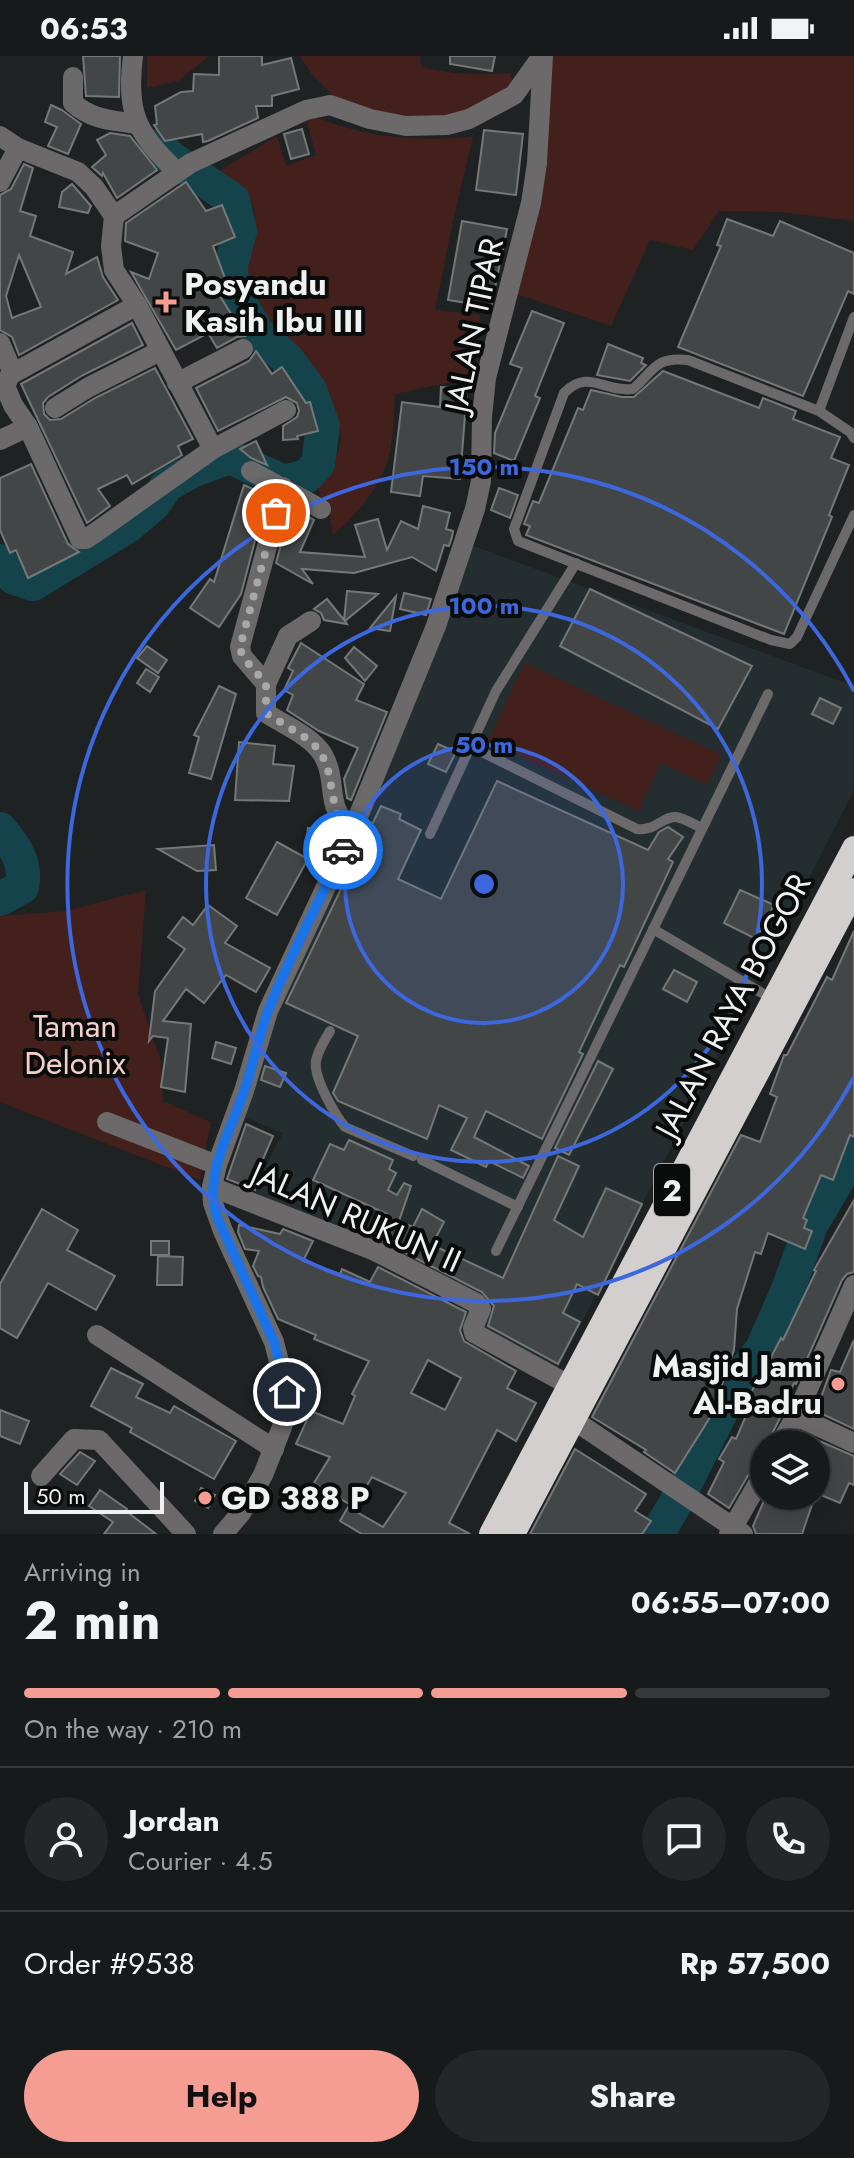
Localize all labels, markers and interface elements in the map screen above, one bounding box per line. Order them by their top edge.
text: 06:53 [40,7,128,50]
street label: JALAN TIPAR [432,234,515,420]
place label: Posyandu Kasih Ibu III [184,261,364,344]
marker: Posyandu Kasih Ibu III [155,291,177,313]
text: 150 m [449,449,519,484]
pin [242,479,310,547]
icon: bag [254,491,298,535]
text: 100 m [449,588,519,623]
text: 50 m [455,727,513,762]
courier [303,810,383,890]
icon: car [321,828,365,872]
street label: JALAN RAYA BOGOR [642,866,822,1150]
centre of rings [470,870,498,898]
park label: Taman Delonix [24,1003,126,1086]
street label: JALAN RUKUN II [240,1148,469,1284]
road number: 2 [654,1164,690,1216]
place label: Masjid Jami Al-Badru [652,1343,822,1426]
pin [253,1358,321,1426]
icon: home [265,1370,309,1414]
marker: Masjid Jami Al-Badru [829,1375,847,1393]
map controls [750,1430,830,1510]
button: layers [750,1430,830,1510]
place label: GD 388 P [221,1475,370,1521]
scale bar [24,1478,164,1514]
text: 50 m [36,1480,85,1512]
marker: GD 388 P [196,1489,214,1507]
text: Arriving in [24,1553,141,1591]
text: 06:55–07:00 [631,1581,830,1624]
text: 2 min [24,1583,161,1659]
text: On the way · 210 m [24,1710,242,1748]
button: person [24,1797,108,1881]
button: chat [642,1797,726,1881]
button: phone [746,1797,830,1881]
text: Jordan [128,1799,220,1842]
text: Courier · 4.5 [128,1842,273,1880]
text: Order #9538 [24,1942,195,1985]
text: Rp 57,500 [680,1942,830,1985]
button: Help [24,2050,419,2142]
button: Share [435,2050,830,2142]

